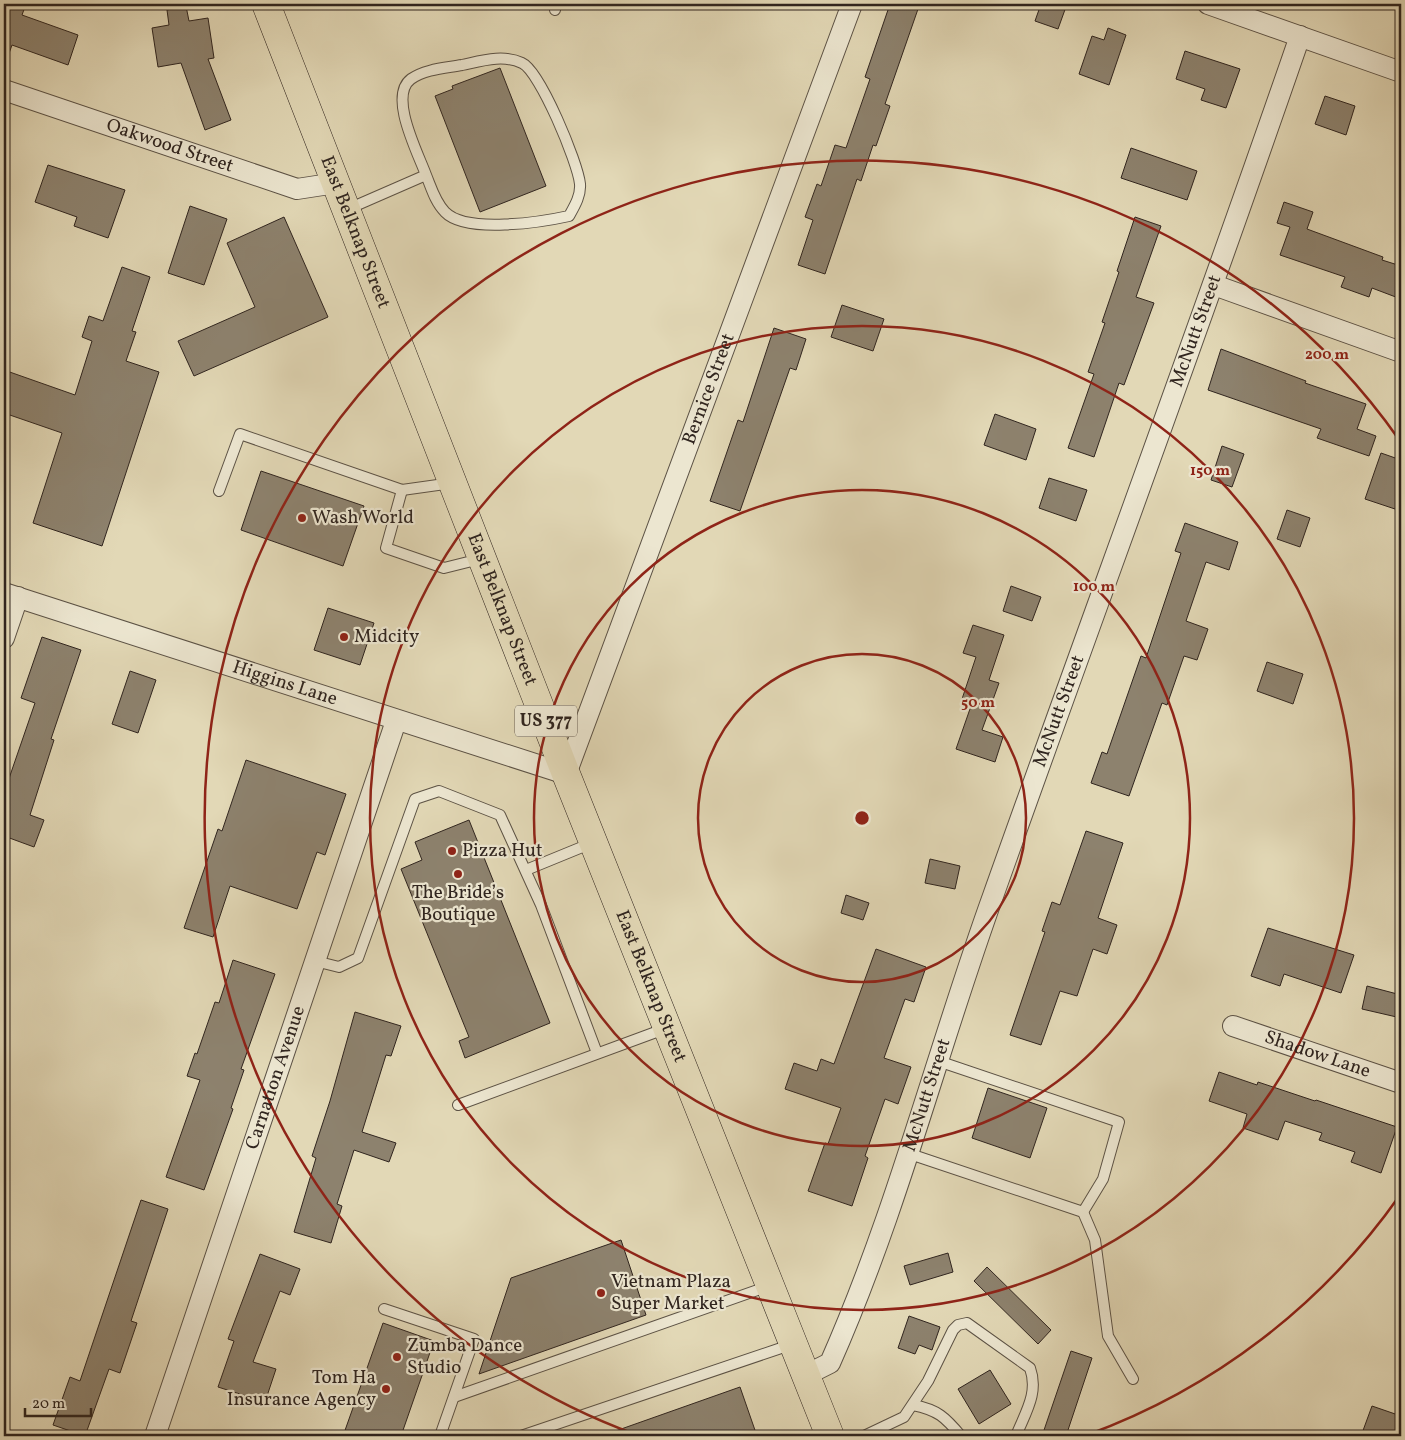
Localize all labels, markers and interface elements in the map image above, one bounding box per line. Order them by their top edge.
street label: Oakwood Street [103,112,237,180]
street label: East Belknap Street [313,152,397,313]
street label: McNutt Street [1164,271,1228,391]
street label: Bernice Street [676,329,742,449]
text: 200 m [1305,345,1349,366]
text: 150 m [1190,461,1230,482]
place label: Wash World [312,505,414,531]
marker: Wash World [296,512,308,524]
street label: East Belknap Street [460,530,544,690]
text: 100 m [1073,577,1116,598]
place label: Midcity [354,624,419,650]
marker: Midcity [338,631,350,643]
street label: McNutt Street [1027,651,1091,771]
street label: Higgins Lane [229,654,341,713]
text: 50 m [961,693,995,714]
road number: US 377 [515,706,577,736]
centre of rings [853,809,871,827]
place label: Pizza Hut [462,838,543,864]
marker: Pizza Hut [446,845,458,857]
marker: The Bride’s Boutique [452,868,464,880]
place label: The Bride’s Boutique [412,880,504,928]
street label: East Belknap Street [609,906,693,1067]
street label: Carnation Avenue [239,1002,312,1153]
street label: Shadow Lane [1261,1025,1374,1085]
street label: McNutt Street [897,1035,957,1155]
place label: Vietnam Plaza Super Market [611,1269,731,1317]
marker: Vietnam Plaza Super Market [595,1287,607,1299]
place label: Zumba Dance Studio [407,1333,522,1381]
marker: Zumba Dance Studio [391,1351,403,1363]
place label: Tom Ha Insurance Agency [227,1365,376,1413]
marker: Tom Ha Insurance Agency [380,1383,392,1395]
scale bar [25,1385,91,1417]
text: 20 m [32,1394,65,1415]

